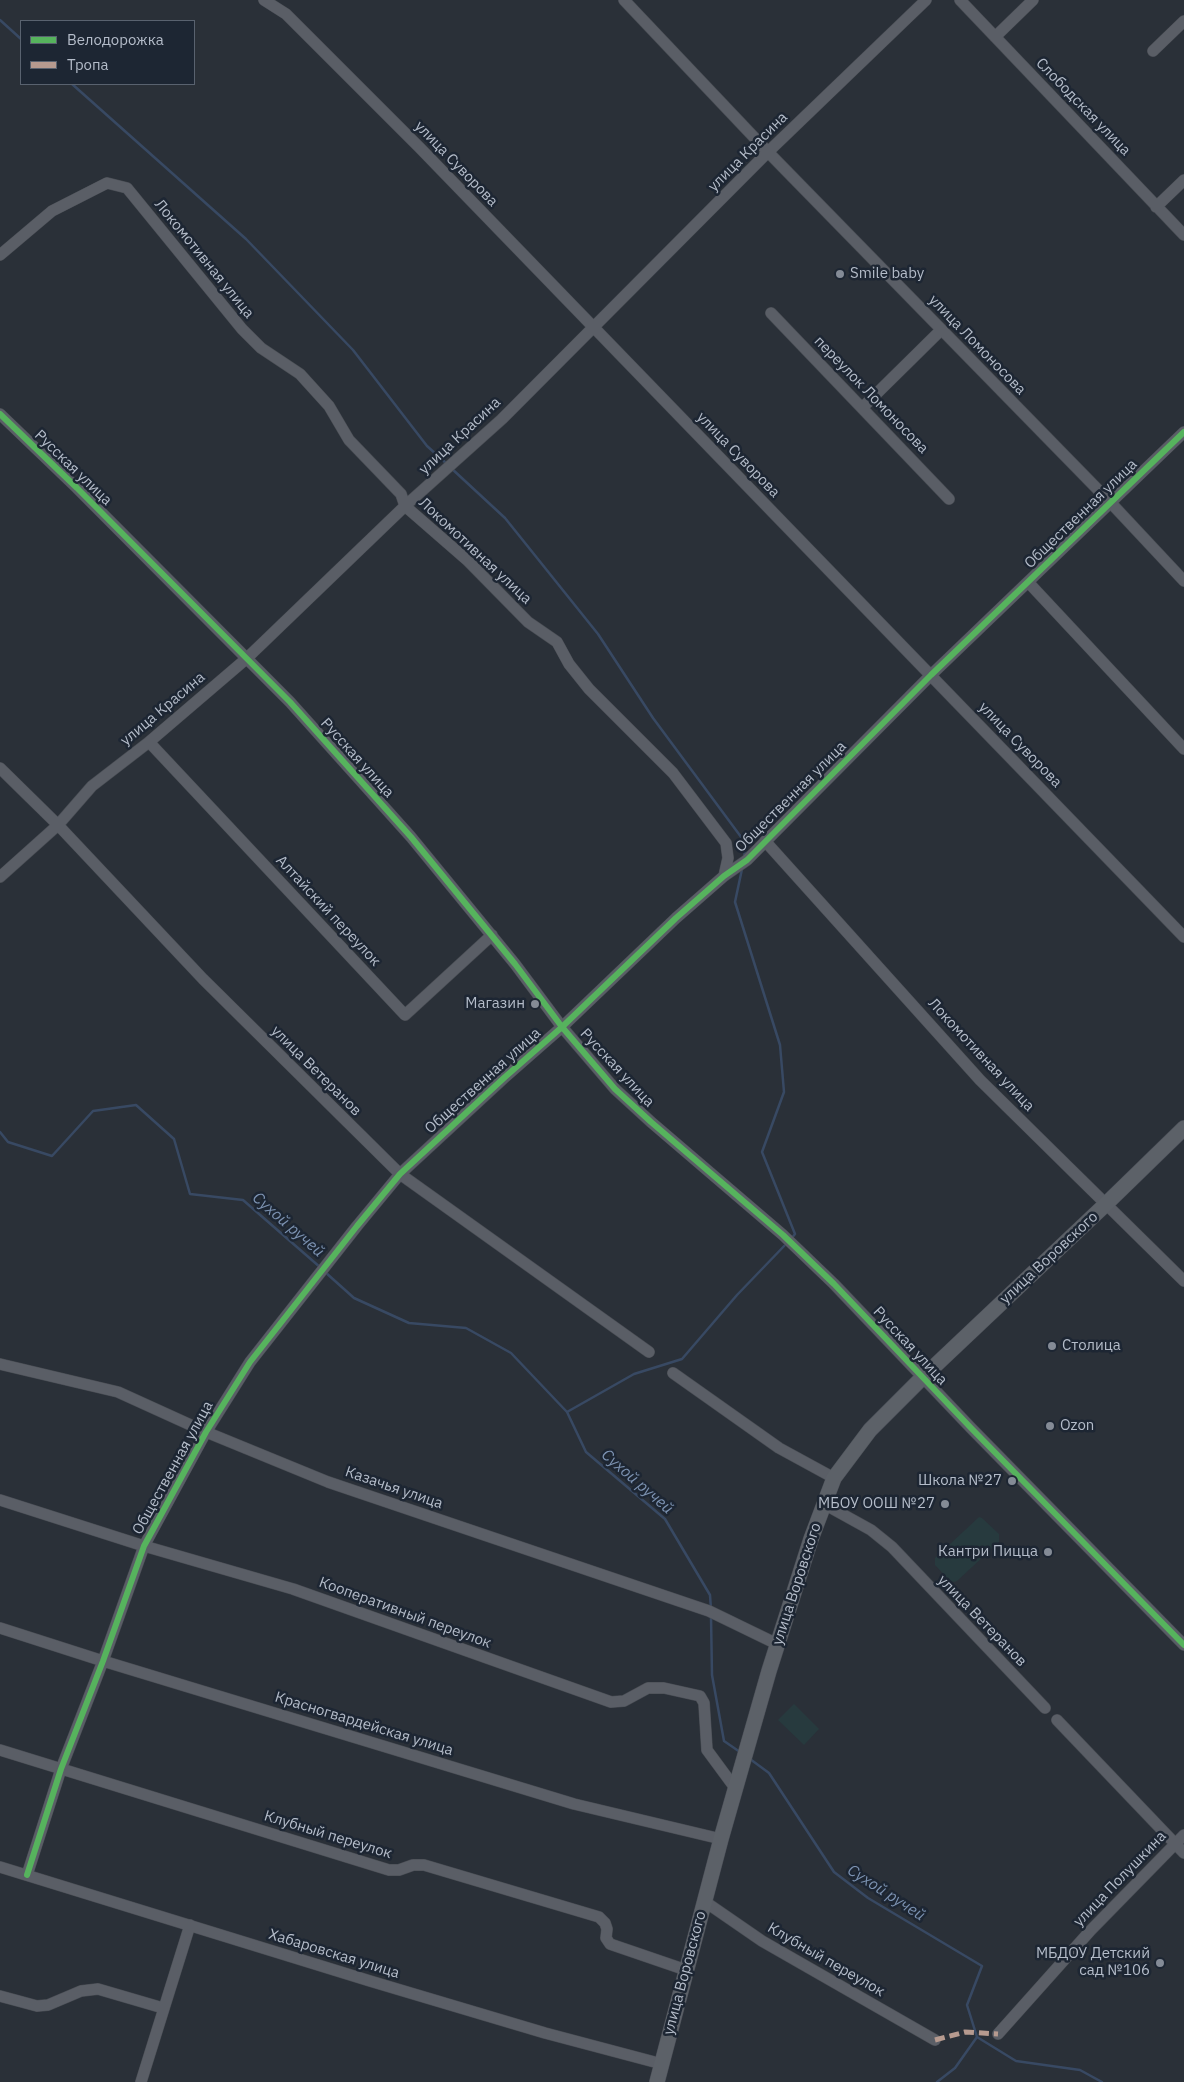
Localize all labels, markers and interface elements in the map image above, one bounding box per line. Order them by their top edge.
legend [20,20,195,85]
text: Велодорожка [67,30,164,49]
street label: Слободская улица [1032,54,1134,160]
text: Тропа [67,55,109,74]
street label: улица Красина [705,109,791,195]
street label: улица Суворова [411,117,501,211]
street label: Локомотивная улица [150,196,258,322]
place label: Smile baby [850,265,924,283]
marker: Smile baby [834,268,846,280]
street label: улица Ломоносова [925,291,1029,399]
street label: переулок Ломоносова [810,332,932,458]
street label: улица Красина [415,394,505,478]
street label: улица Суворова [693,408,783,502]
street label: Русская улица [30,427,116,509]
street label: Общественная улица [1021,456,1141,572]
street label: Локомотивная улица [415,494,535,608]
street label: улица Красина [117,668,209,750]
street label: улица Суворова [975,698,1065,792]
street label: Русская улица [317,715,397,801]
street label: Общественная улица [732,738,850,856]
street label: Алтайский переулок [272,852,384,970]
place label: Магазин [465,995,525,1013]
street label: Локомотивная улица [924,995,1038,1115]
marker: Магазин [529,998,541,1010]
street label: улица Ветеранов [267,1022,365,1120]
street label: Общественная улица [421,1024,545,1138]
street label: Русская улица [576,1025,658,1111]
water label: Сухой ручей [248,1189,328,1261]
street label: улица Воровского [996,1208,1102,1308]
street label: Русская улица [869,1303,951,1389]
place label: Столица [1062,1337,1121,1355]
marker: Столица [1046,1340,1058,1352]
street label: Общественная улица [129,1398,217,1538]
place label: Ozon [1060,1417,1094,1435]
marker: Ozon [1044,1420,1056,1432]
water label: Сухой ручей [597,1446,677,1518]
street label: Казачья улица [343,1463,445,1513]
place label: Школа №27 [918,1472,1002,1490]
marker: Школа №27 [1006,1475,1018,1487]
place label: МБОУ ООШ №27 [818,1495,935,1513]
marker: МБОУ ООШ №27 [939,1498,951,1510]
street label: улица Воровского [769,1521,825,1647]
place label: Кантри Пицца [938,1543,1038,1561]
marker: Кантри Пицца [1042,1546,1054,1558]
street label: улица Ветеранов [934,1571,1030,1671]
street label: Кооперативный переулок [316,1573,494,1653]
street label: Красногвардейская улица [273,1688,455,1760]
street label: Клубный переулок [262,1807,394,1863]
street label: улица Полушкина [1070,1828,1170,1930]
water label: Сухой ручей [844,1861,928,1925]
street label: улица Воровского [660,1909,710,2037]
street label: Клубный переулок [764,1919,888,2001]
street label: Хабаровская улица [266,1926,402,1982]
place label: МБДОУ Детский сад №106 [1036,1945,1150,1980]
marker: МБДОУ Детский сад №106 [1154,1957,1166,1969]

